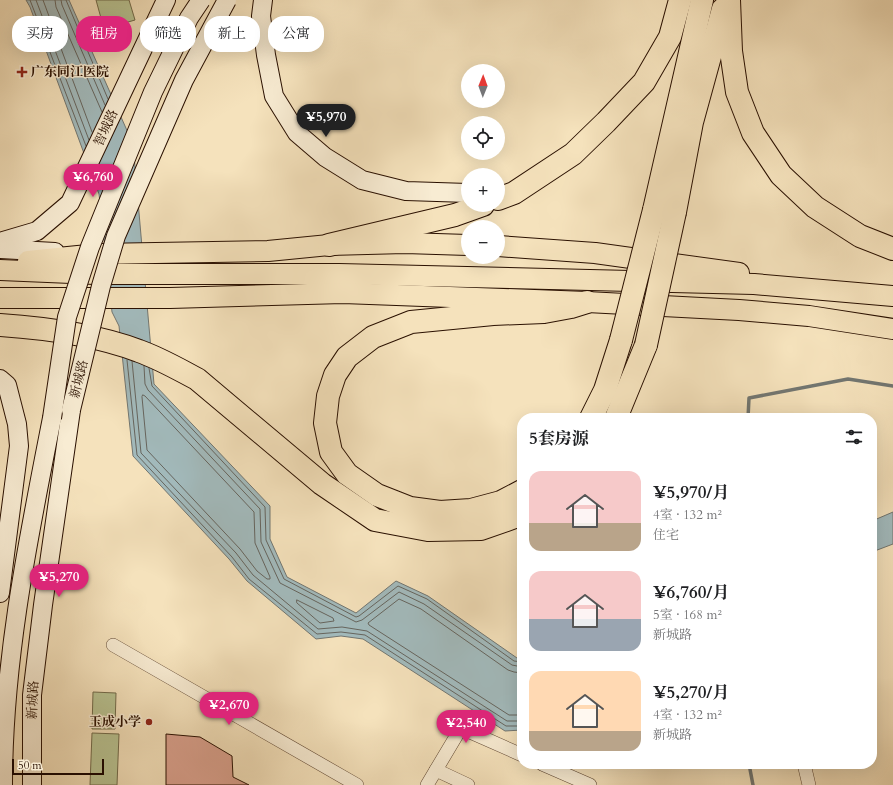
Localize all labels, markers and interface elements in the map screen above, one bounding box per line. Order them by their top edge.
chip: 买房 [12,16,68,52]
chip: 租房 [76,16,132,52]
chip: 筛选 [140,16,196,52]
chip: 新上 [204,16,260,52]
chip: 公寓 [268,16,324,52]
place label: 广东同江医院 [31,63,109,81]
north arrow [461,64,505,108]
map controls [461,64,505,264]
marker: 广东同江医院 [16,66,28,78]
pin: ¥5,970 [293,104,359,138]
street label: 智城路 [90,107,122,149]
text: ¥5,970 [306,108,346,126]
button: locate [461,116,505,160]
pin: ¥6,760 [60,164,126,198]
text: ¥6,760 [73,168,113,186]
button: + [461,168,505,212]
button: − [461,220,505,264]
street label: 新城路 [66,358,92,400]
icon: filters [843,426,865,448]
text: 5套房源 [529,427,589,450]
text: ¥5,970/月 [653,481,729,504]
icon: home [561,487,609,535]
text: 4室 · 132 m² [653,506,722,524]
text: 住宅 [653,526,679,544]
pin: ¥5,270 [26,564,92,598]
text: ¥5,270 [39,568,79,586]
text: ¥6,760/月 [653,581,729,604]
icon: home [561,587,609,635]
text: 5室 · 168 m² [653,606,722,624]
text: 新城路 [653,626,692,644]
street label: 新城路 [23,680,43,720]
text: ¥5,270/月 [653,681,729,704]
icon: home [561,687,609,735]
pin: ¥2,670 [196,692,262,726]
text: ¥2,670 [209,696,249,714]
text: 4室 · 132 m² [653,706,722,724]
pin: ¥2,540 [433,710,499,744]
place label: 玉成小学 [89,713,141,731]
text: ¥2,540 [446,714,486,732]
marker: 玉成小学 [144,717,154,727]
text: 新城路 [653,726,692,744]
scale bar [12,757,104,776]
text: 50 m [18,758,42,773]

